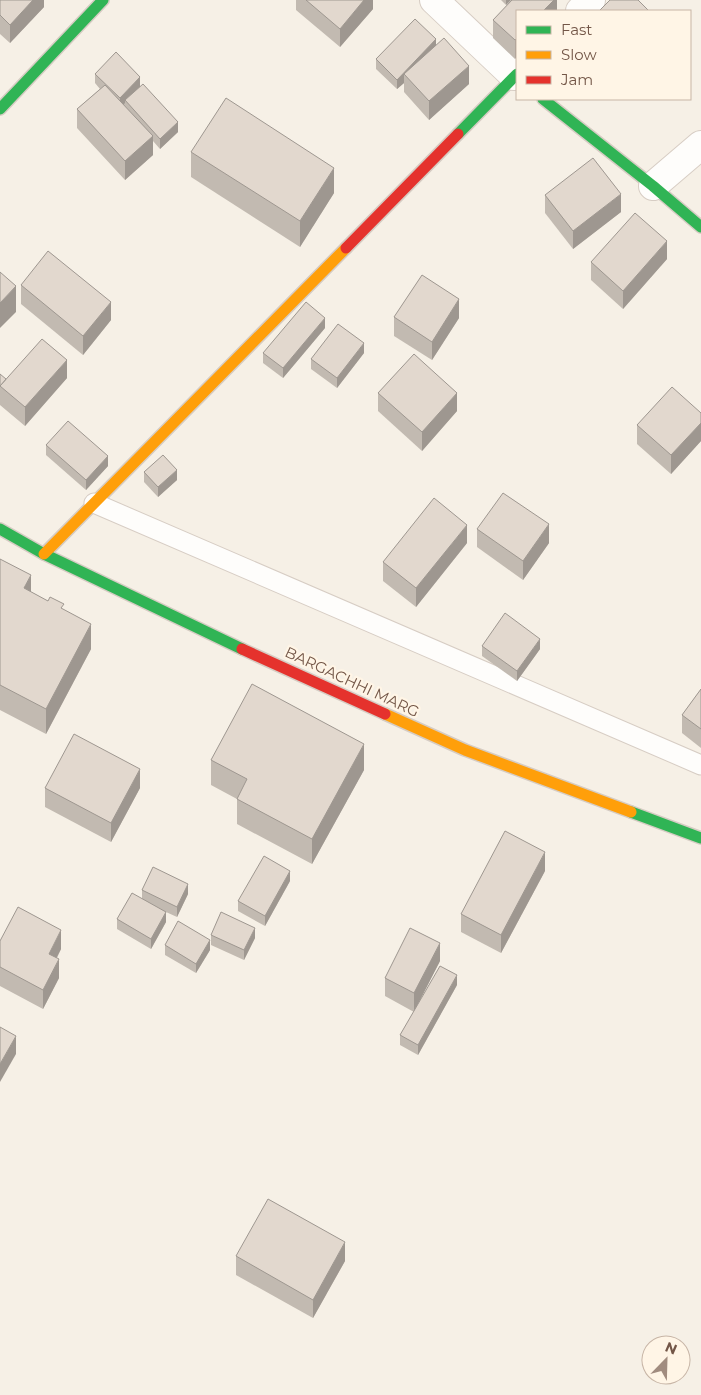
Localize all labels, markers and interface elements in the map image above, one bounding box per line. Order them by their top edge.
legend [516,10,691,100]
text: Fast [561,20,592,39]
text: Slow [561,45,597,64]
text: Jam [560,70,593,89]
street label: BARGACHHI MARG [282,642,422,721]
north arrow [641,1335,691,1385]
text: N [662,1338,680,1359]

